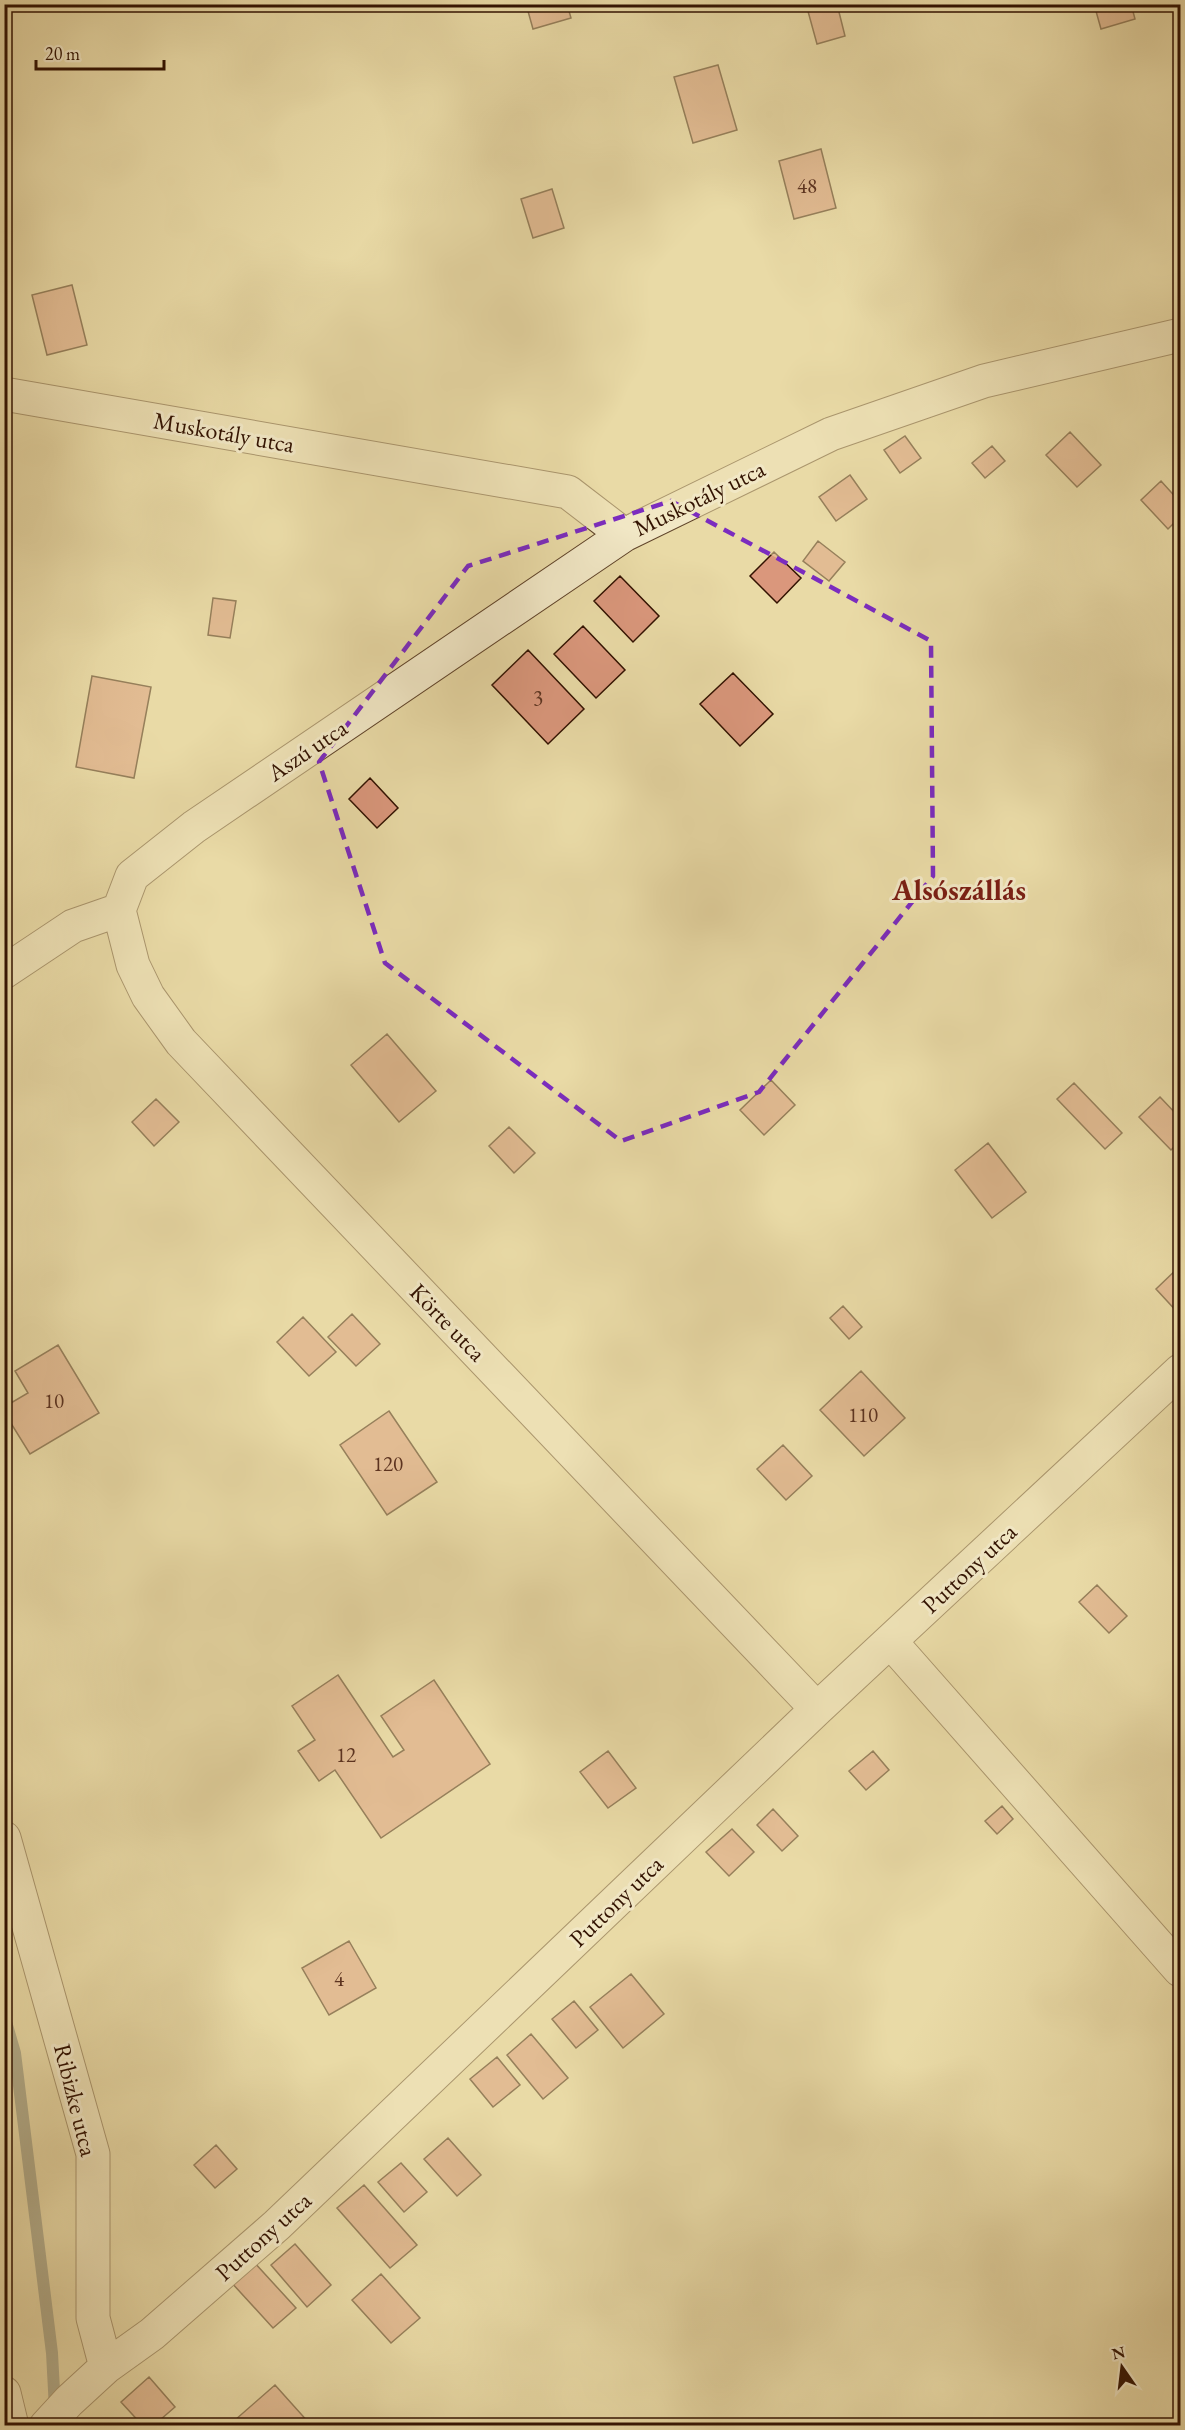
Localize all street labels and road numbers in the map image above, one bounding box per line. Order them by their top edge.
street label: Muskotály utca [151,404,297,460]
street label: Muskotály utca [628,453,770,543]
street label: Aszú utca [260,712,353,789]
street label: Körte utca [403,1276,493,1368]
street label: Puttony utca [915,1516,1023,1620]
street label: Puttony utca [562,1848,670,1953]
street label: Ribizke utca [47,2041,105,2160]
street label: Puttony utca [208,2184,318,2287]

